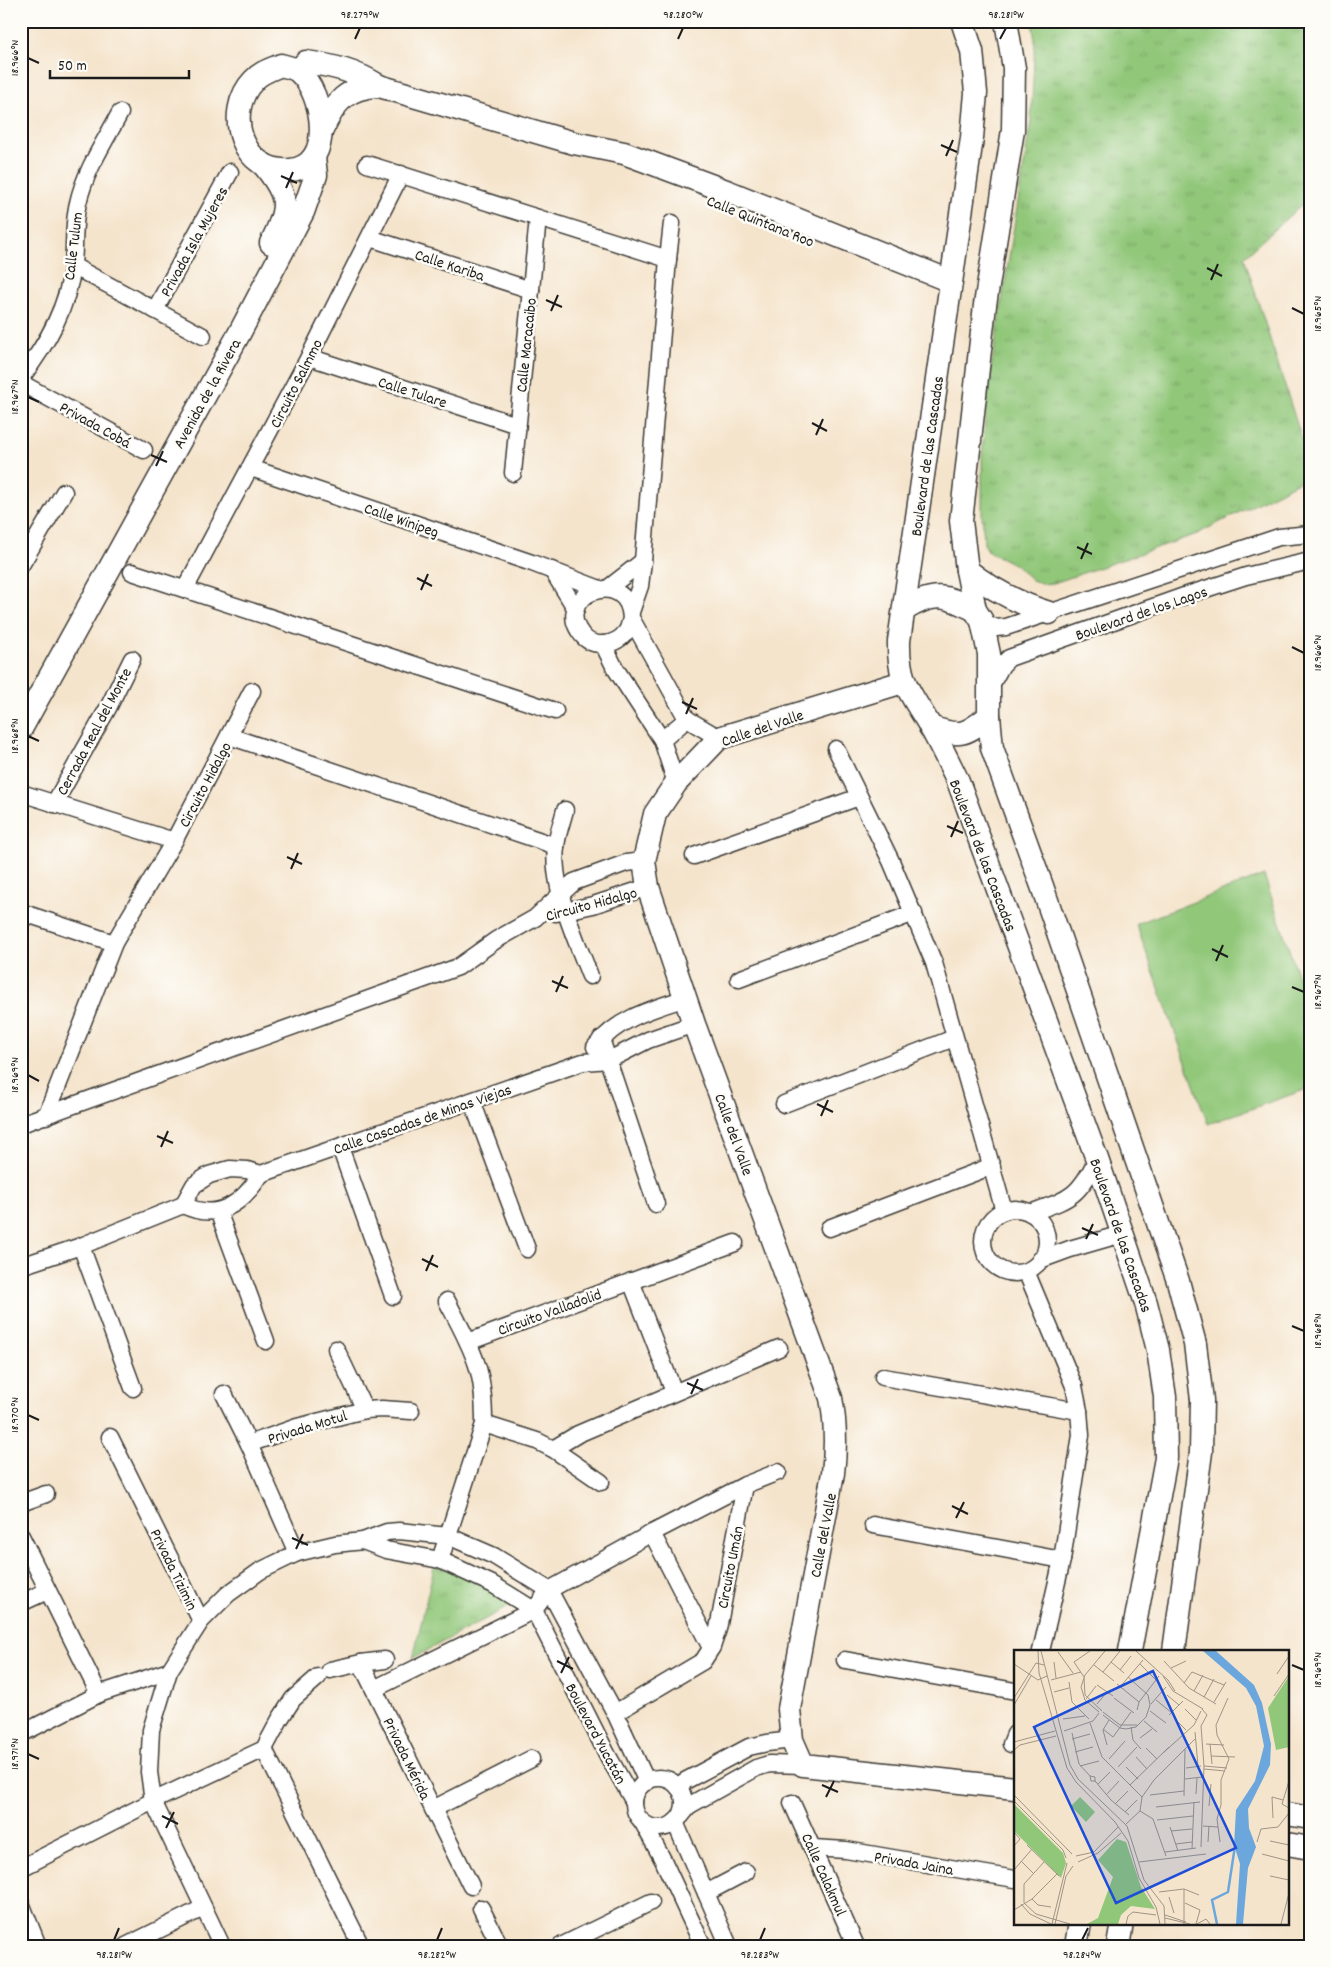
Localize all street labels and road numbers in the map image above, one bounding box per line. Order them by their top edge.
street label: Privada Isla Mujeres [155,183,235,302]
street label: Calle Quintana Roo [703,190,817,254]
street label: Calle Tulum [59,211,90,282]
street label: Calle Kariba [411,244,487,289]
street label: Calle Maracaibo [511,297,544,394]
street label: Avenida de la Rivera [168,335,248,453]
street label: Circuito Salmmo [265,336,330,433]
street label: Calle Tulare [375,371,450,415]
street label: Boulevard de las Cascadas [906,375,951,538]
street label: Privada Cobá [55,397,135,455]
street label: Calle Winipeg [361,498,442,545]
street label: Boulevard de los Lagos [1073,581,1211,648]
street label: Cerrada Real del Monte [52,664,139,800]
street label: Calle del Valle [719,705,807,754]
street label: Circuito Hidalgo [174,738,238,832]
street label: Boulevard de las Cascadas [942,776,1021,936]
street label: Circuito Hidalgo [543,882,640,929]
street label: Calle Cascadas de Minas Viejas [331,1079,515,1162]
street label: Calle del Valle [707,1091,758,1179]
street label: Boulevard de las Cascadas [1082,1156,1157,1316]
street label: Circuito Valladolid [495,1284,605,1343]
street label: Privada Motul [265,1405,351,1451]
street label: Calle del Valle [805,1491,844,1580]
street label: Circuito Umán [712,1524,751,1611]
street label: Privada Tizimin [143,1525,203,1615]
street label: Boulevard Yucatán [558,1679,631,1789]
street label: Privada Mérida [376,1714,436,1805]
street label: Calle Calakmul [794,1830,851,1920]
street label: Privada Jaina [872,1846,956,1883]

